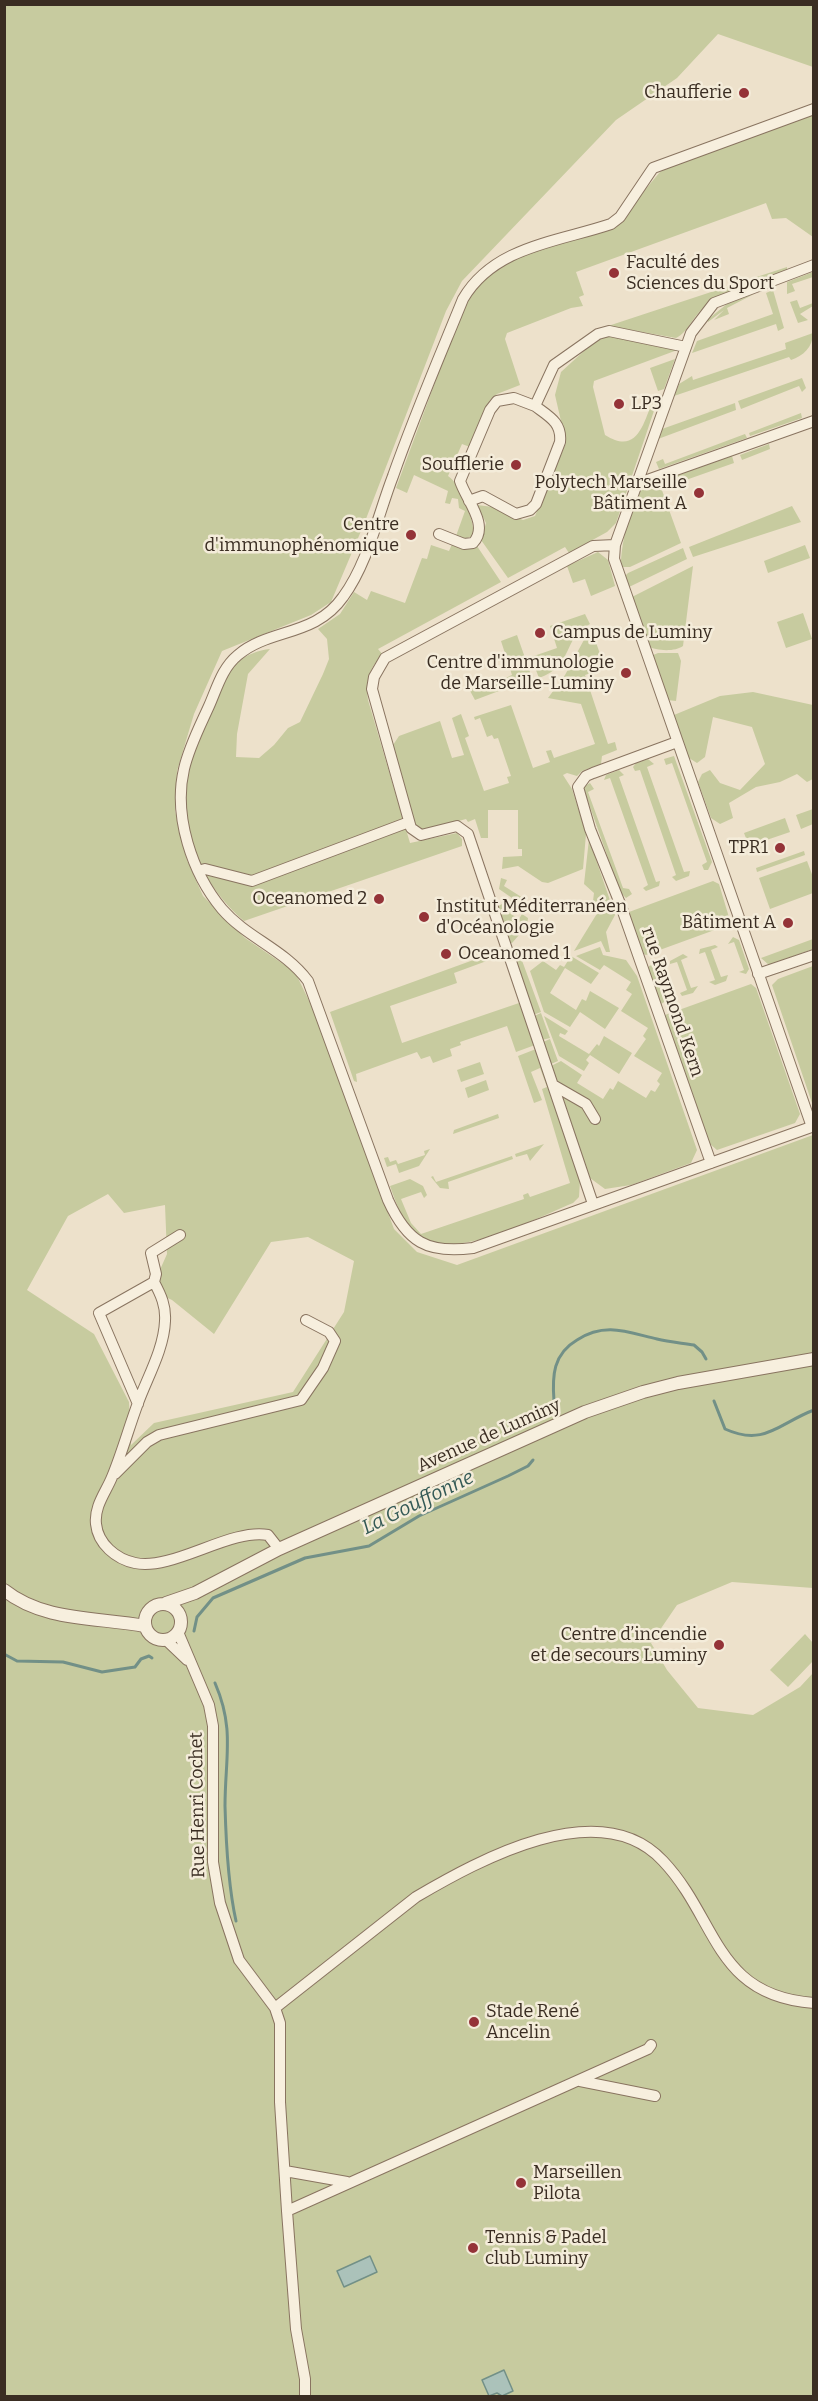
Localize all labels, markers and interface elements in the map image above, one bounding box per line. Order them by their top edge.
place label: Chaufferie [644,82,732,104]
marker: Chaufferie [737,86,751,100]
place label: Faculté des Sciences du Sport [626,252,774,294]
marker: Faculté des Sciences du Sport [607,266,621,280]
place label: LP3 [631,393,662,415]
marker: LP3 [612,397,626,411]
place label: Soufflerie [422,454,504,476]
marker: Soufflerie [509,458,523,472]
place label: Polytech Marseille Bâtiment A [534,472,687,514]
marker: Polytech Marseille Bâtiment A [692,486,706,500]
place label: Centre d'immunophénomique [204,514,399,556]
marker: Centre d'immunophénomique [404,528,418,542]
place label: Campus de Luminy [552,622,712,644]
marker: Campus de Luminy [533,626,547,640]
place label: Centre d'immunologie de Marseille-Luminy [427,652,614,694]
marker: Centre d'immunologie de Marseille-Luminy [619,666,633,680]
place label: TPR1 [728,837,768,859]
marker: TPR1 [773,841,787,855]
place label: Oceanomed 2 [252,888,367,910]
marker: Oceanomed 2 [372,892,386,906]
place label: Institut Méditerranéen d'Océanologie [436,896,627,938]
marker: Institut Méditerranéen d'Océanologie [417,910,431,924]
place label: Bâtiment A [682,912,776,934]
marker: Bâtiment A [781,916,795,930]
street label: rue Raymond Kern [636,924,708,1080]
place label: Oceanomed 1 [458,943,570,965]
marker: Oceanomed 1 [439,947,453,961]
street label: Avenue de Luminy [414,1395,564,1477]
water label: La Gouffonne [358,1466,478,1540]
place label: Centre d’incendie et de secours Luminy [530,1624,707,1666]
marker: Centre d’incendie et de secours Luminy [712,1638,726,1652]
street label: Rue Henri Cochet [186,1732,210,1878]
place label: Stade René Ancelin [486,2001,579,2044]
marker: Stade René Ancelin [467,2015,481,2029]
place label: Marseillen Pilota [533,2162,622,2204]
marker: Marseillen Pilota [514,2176,528,2190]
place label: Tennis & Padel club Luminy [485,2227,607,2270]
marker: Tennis & Padel club Luminy [466,2241,480,2255]

